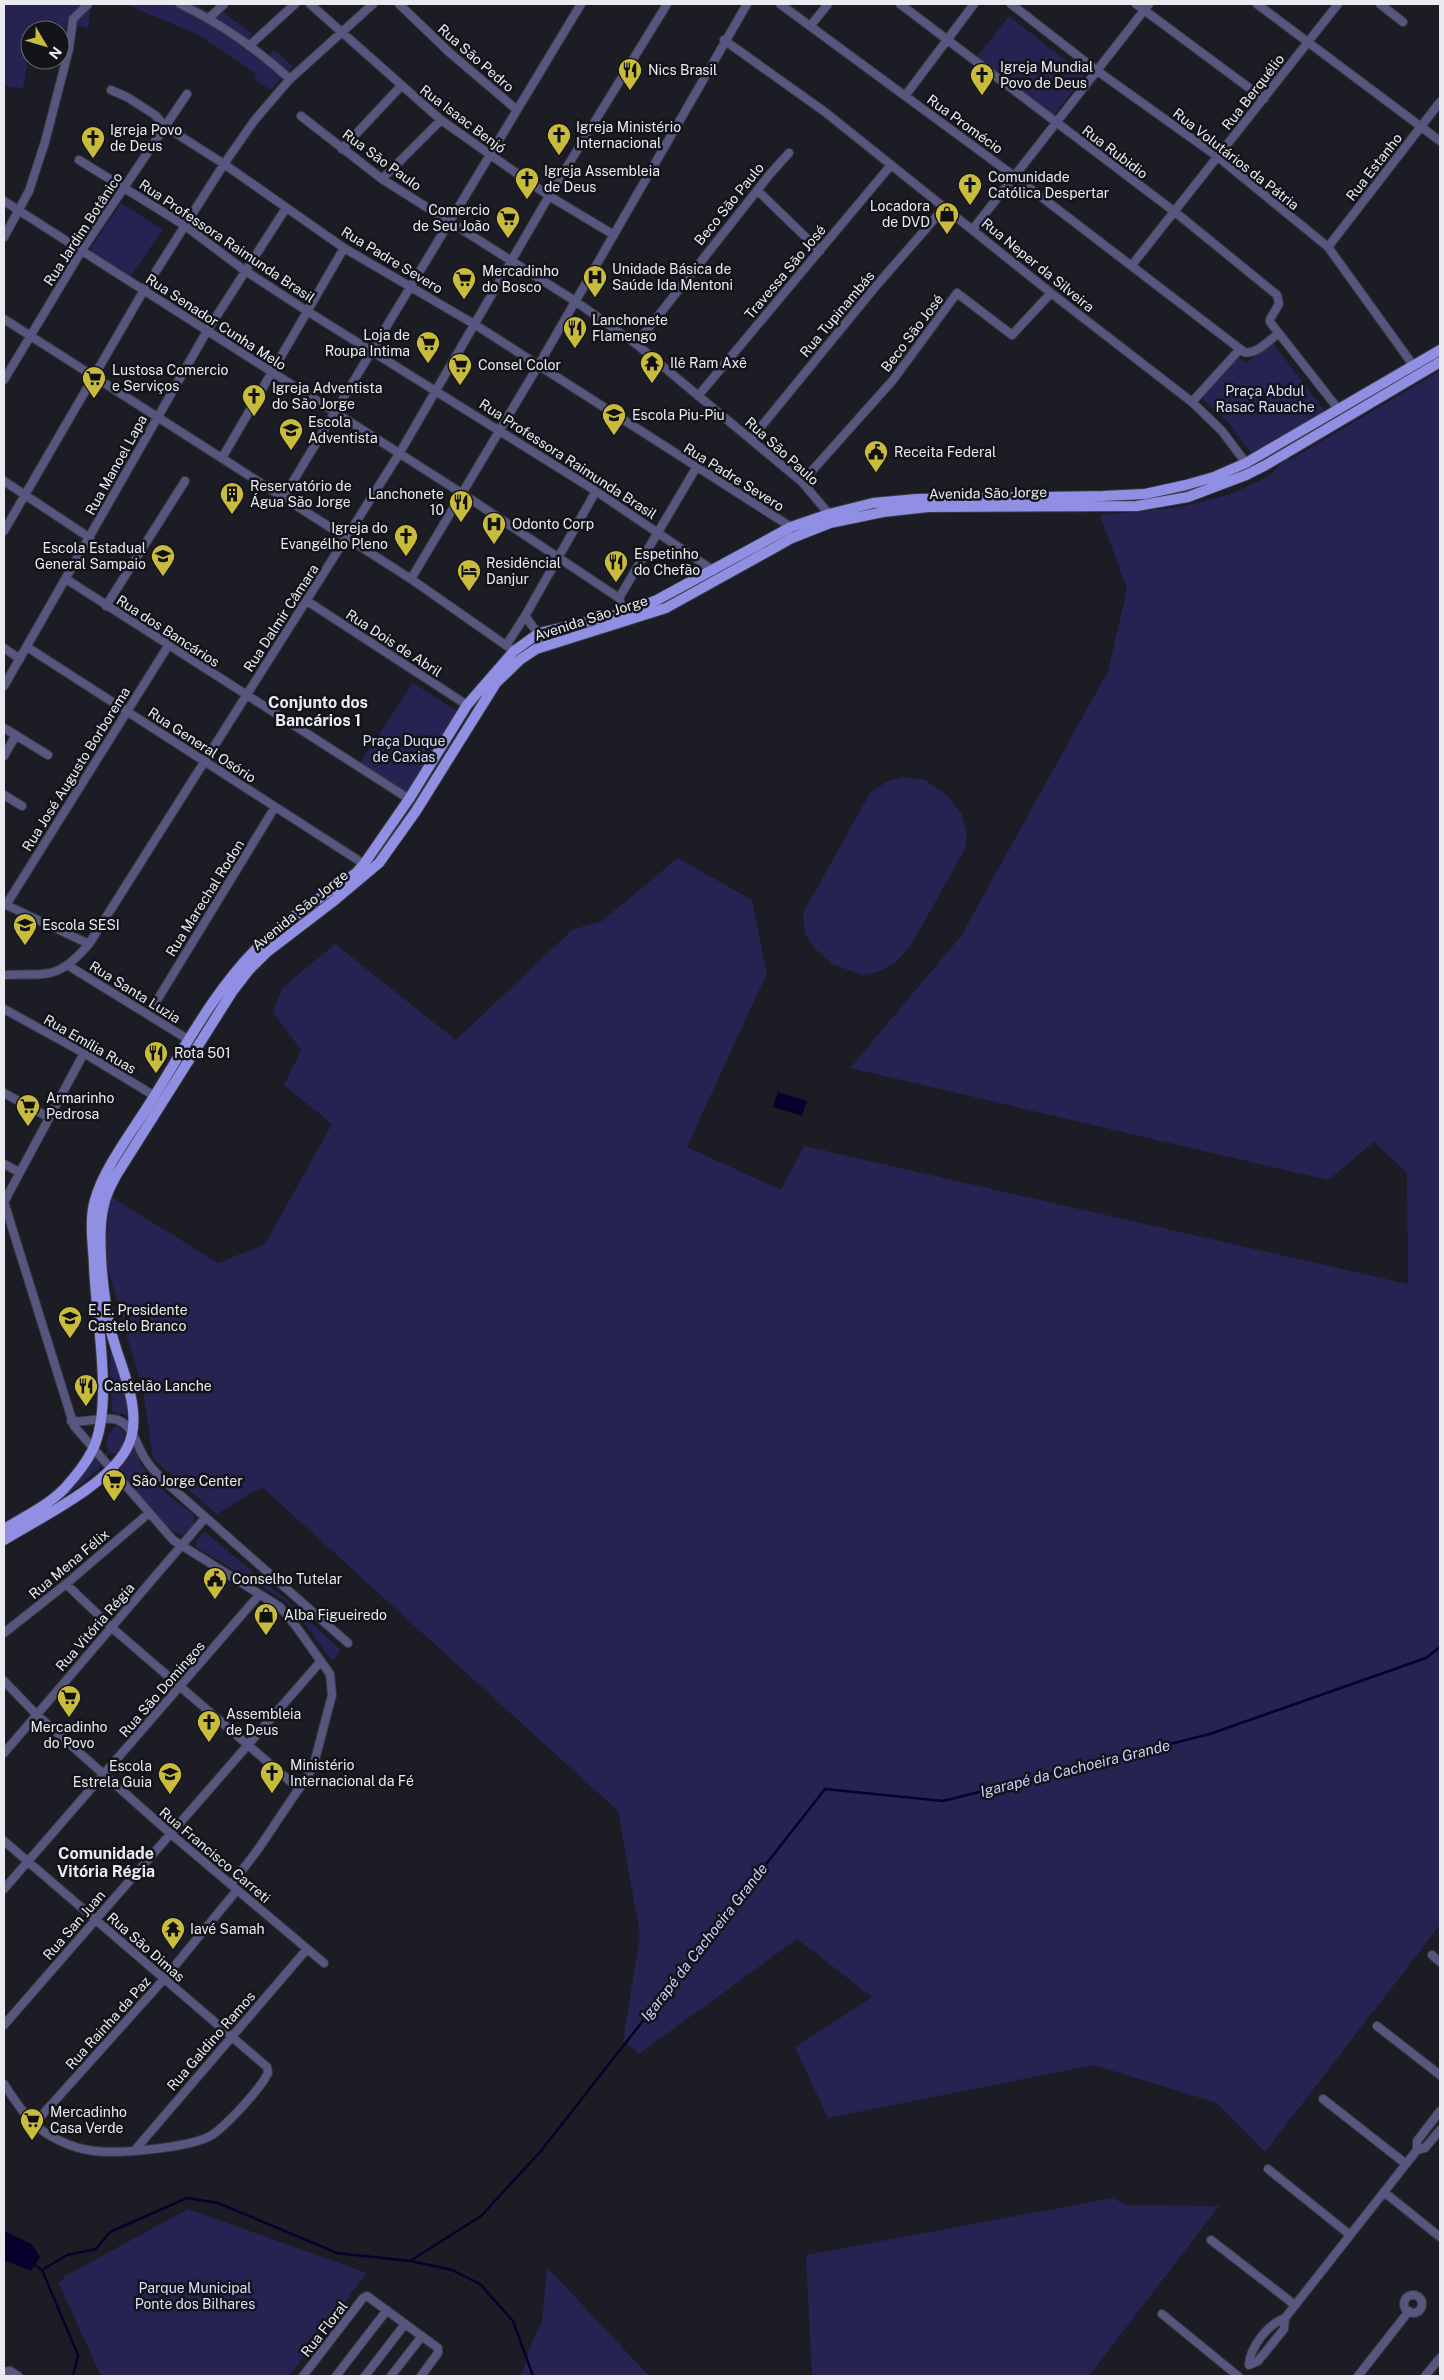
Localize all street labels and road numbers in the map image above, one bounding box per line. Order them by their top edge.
street label: Rua São Pedro [435,21,517,95]
street label: Rua Berquélio [1219,51,1287,133]
street label: Rua Isaac Benjó [417,82,509,156]
street label: Rua Promécio [924,91,1006,157]
street label: Rua Volutários da Pátria [1170,105,1302,213]
street label: Rua Rubidio [1079,122,1151,182]
street label: Rua São Paulo [339,126,425,194]
street label: Rua Estanho [1343,130,1405,204]
street label: Beco São Paulo [691,160,767,248]
street label: Rua Jardim Botânico [40,169,126,289]
street label: Rua Professora Raimunda Brasil [136,176,318,306]
street label: Rua Neper da Silveira [979,215,1097,315]
street label: Travessa São José [741,222,829,322]
street label: Rua Padre Severo [338,223,446,297]
street label: Rua Tupinambás [796,268,878,360]
street label: Rua Senador Cunha Melo [143,271,289,373]
street label: Beco São José [878,291,946,375]
street label: Rua Professora Raimunda Brasil [476,396,660,522]
street label: Rua Manoel Lapa [82,412,150,518]
street label: Rua São Paulo [742,414,822,488]
street label: Rua Padre Severo [681,440,787,514]
street label: Avenida São Jorge [929,484,1047,502]
street label: Rua Dalmir Câmara [240,561,322,675]
street label: Rua dos Bancários [114,592,222,670]
street label: Avenida São Jorge [532,592,650,644]
street label: Rua Dois de Abril [343,606,445,680]
street label: Rua José Augusto Borborema [19,684,133,854]
street label: Rua General Osório [145,704,259,786]
street label: Rua Marechal Rodon [163,837,247,959]
street label: Avenida São Jorge [249,867,351,953]
street label: Rua Santa Luzia [87,958,183,1026]
street label: Rua Emília Ruas [41,1011,139,1077]
street label: Rua Mena Félix [26,1526,112,1602]
street label: Rua Vitória Régia [52,1580,138,1674]
street label: Rua São Domingos [116,1638,208,1740]
street label: Rua Francisco Carreti [156,1804,274,1906]
street label: Rua San Juan [40,1887,108,1963]
street label: Rua São Dimas [104,1909,188,1985]
street label: Rua Rainha da Paz [62,1973,154,2073]
street label: Rua Galdino Ramos [164,1988,258,2094]
street label: Rua Floral [297,2298,351,2360]

